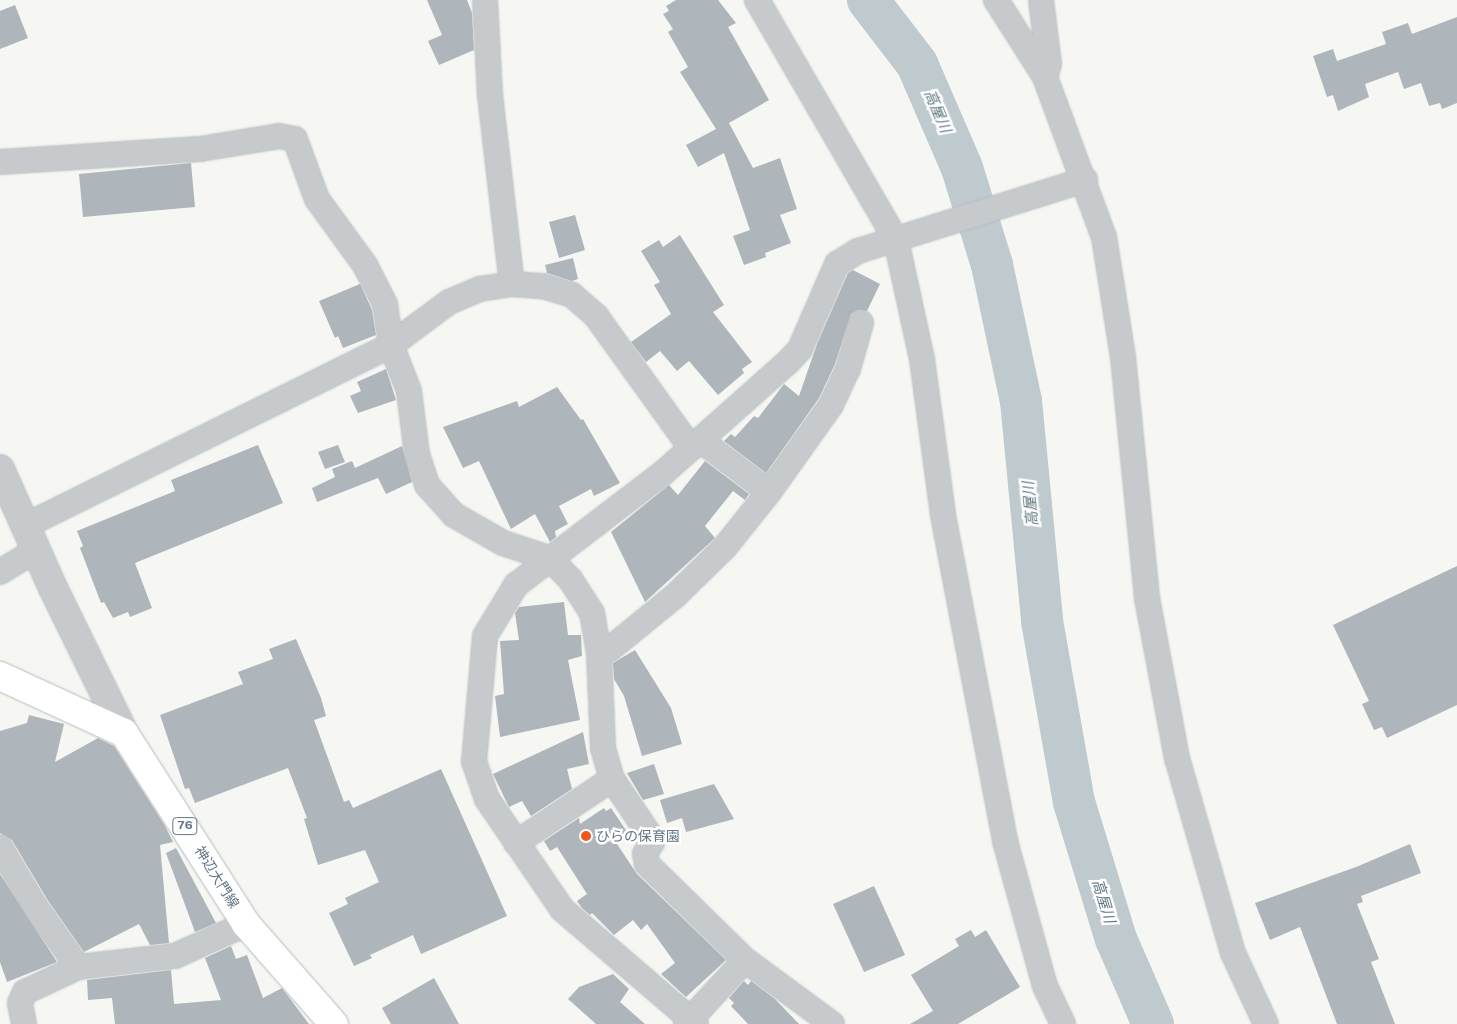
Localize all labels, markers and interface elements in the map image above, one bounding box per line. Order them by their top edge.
water label: 高屋川 [921,87,955,135]
water label: 高屋川 [1019,481,1041,527]
road number: 76 [171,816,199,836]
place label: ひらの保育園 [596,828,680,844]
marker: ひらの保育園 [580,830,592,842]
street label: 神辺大門線 [191,843,243,911]
water label: 高屋川 [1089,877,1119,925]

